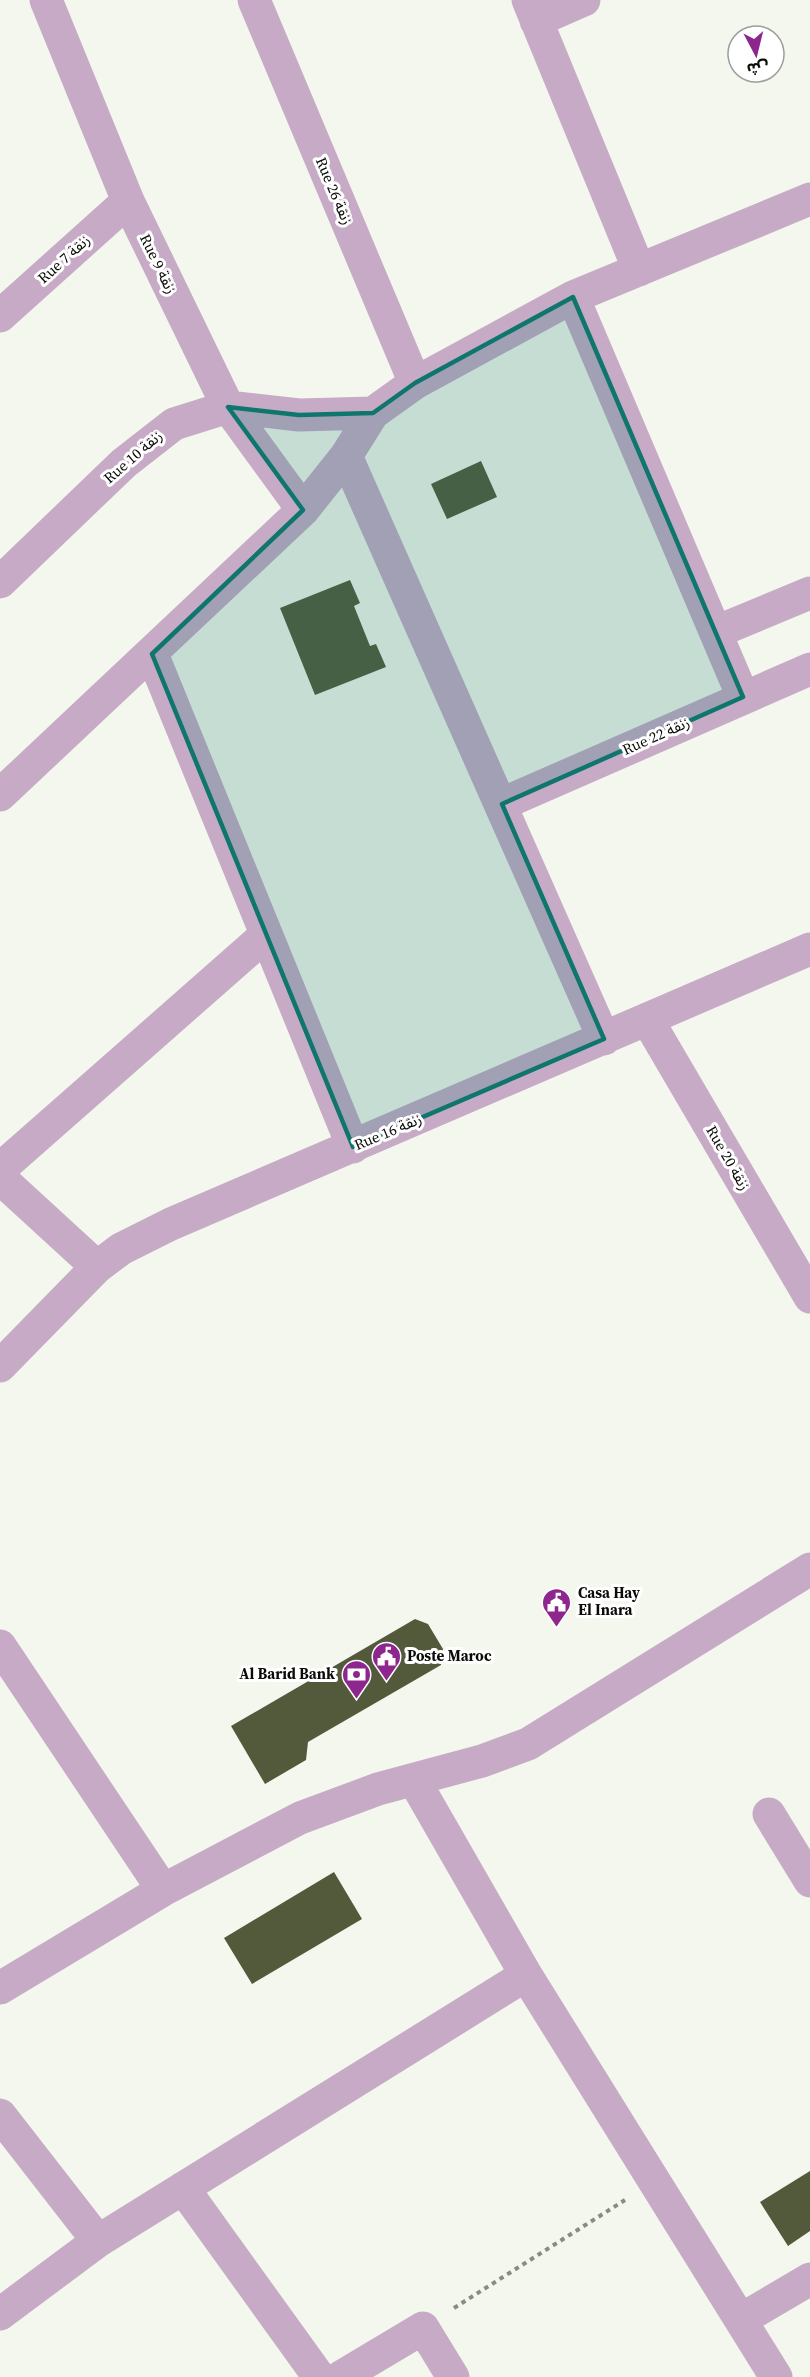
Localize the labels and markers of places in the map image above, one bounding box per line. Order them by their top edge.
place label: Casa Hay El Inara [578,1582,640,1620]
public building icon: Casa Hay El Inara [541,1586,573,1628]
public building icon: Poste Maroc [370,1640,402,1682]
place label: Poste Maroc [407,1645,492,1666]
bank icon: Al Barid Bank [340,1658,372,1700]
place label: Al Barid Bank [239,1663,335,1684]

